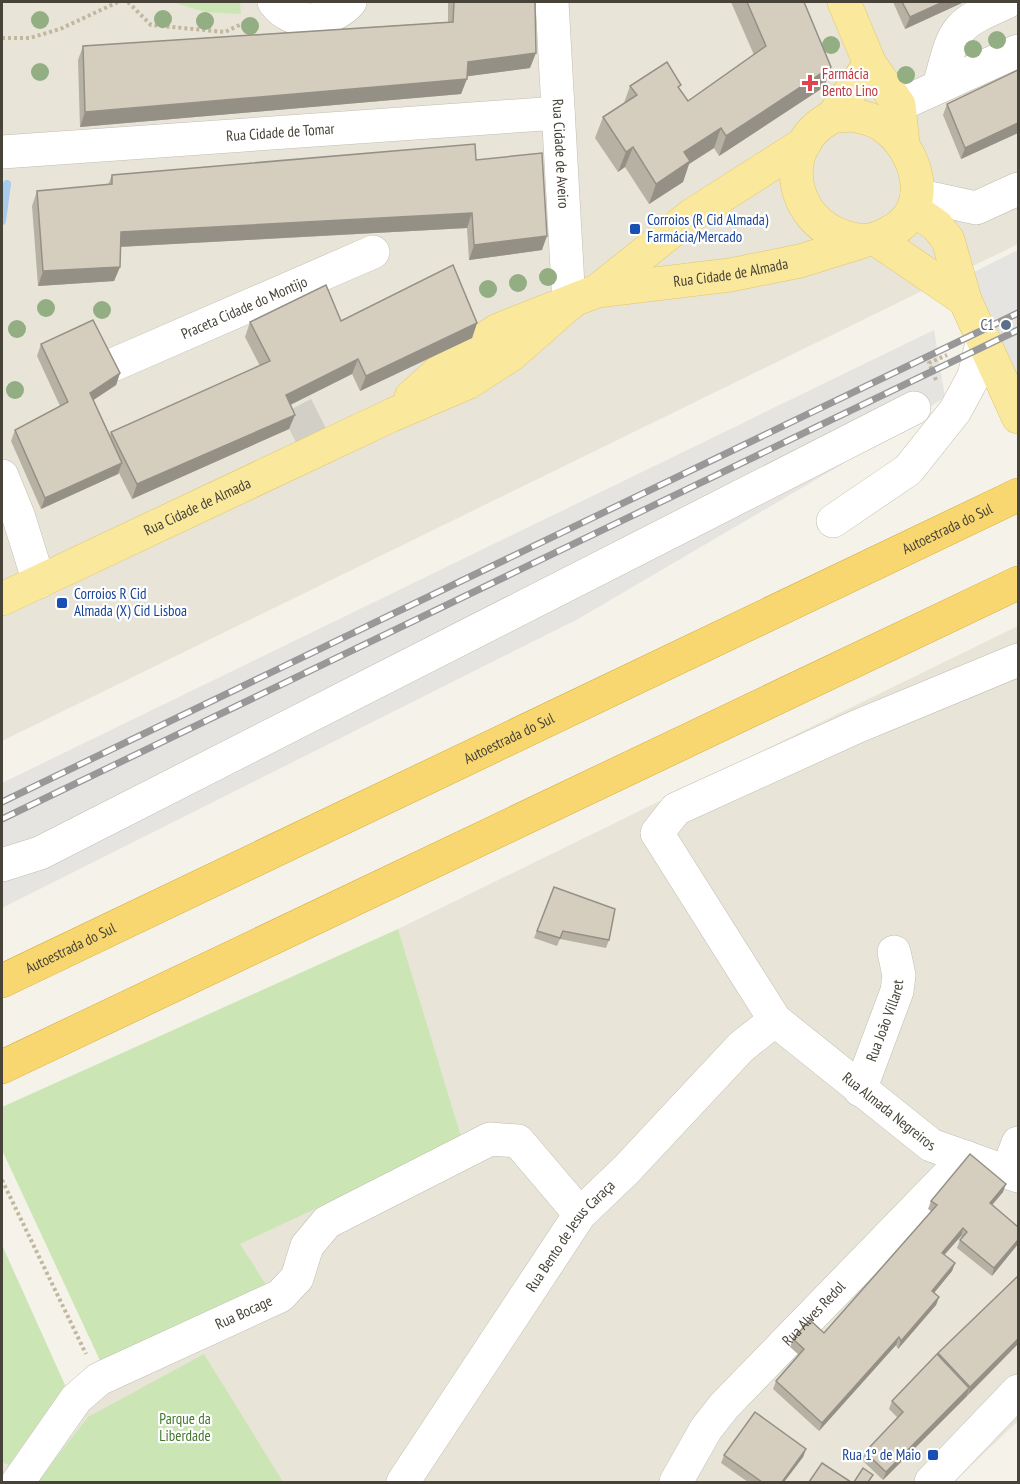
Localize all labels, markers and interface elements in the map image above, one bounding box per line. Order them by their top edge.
place label: Farmácia Bento Lino [822,64,878,100]
marker: Farmácia Bento Lino [803,76,817,90]
street label: Rua Cidade de Aveiro [548,99,574,209]
street label: Rua Cidade de Tomar [225,119,336,145]
place label: Corroios (R Cid Almada) Farmácia/Mercado [647,210,769,246]
marker: Corroios (R Cid Almada) Farmácia/Mercado [628,222,642,236]
street label: Rua Cidade de Almada [672,254,790,291]
street label: Praceta Cidade do Montijo [178,272,310,343]
place label: C1 [980,315,994,334]
marker: C1 [999,318,1013,332]
street label: Rua Cidade de Almada [141,473,254,540]
street label: Autoestrada do Sul [899,498,996,558]
place label: Corroios R Cid Almada (X) Cid Lisboa [74,584,187,620]
marker: Corroios R Cid Almada (X) Cid Lisboa [55,596,69,610]
street label: Autoestrada do Sul [460,708,558,768]
street label: Autoestrada do Sul [22,918,119,977]
street label: Rua João Villaret [861,979,907,1064]
street label: Rua Almada Negreiros [839,1068,938,1155]
street label: Rua Bento de Jesus Caraça [521,1176,619,1295]
street label: Rua Alves Redol [778,1277,849,1350]
street label: Rua Bocage [212,1291,275,1333]
park label: Parque da Liberdade [159,1409,211,1445]
place label: Rua 1º de Maio [842,1445,921,1464]
marker: Rua 1º de Maio [926,1448,940,1462]

